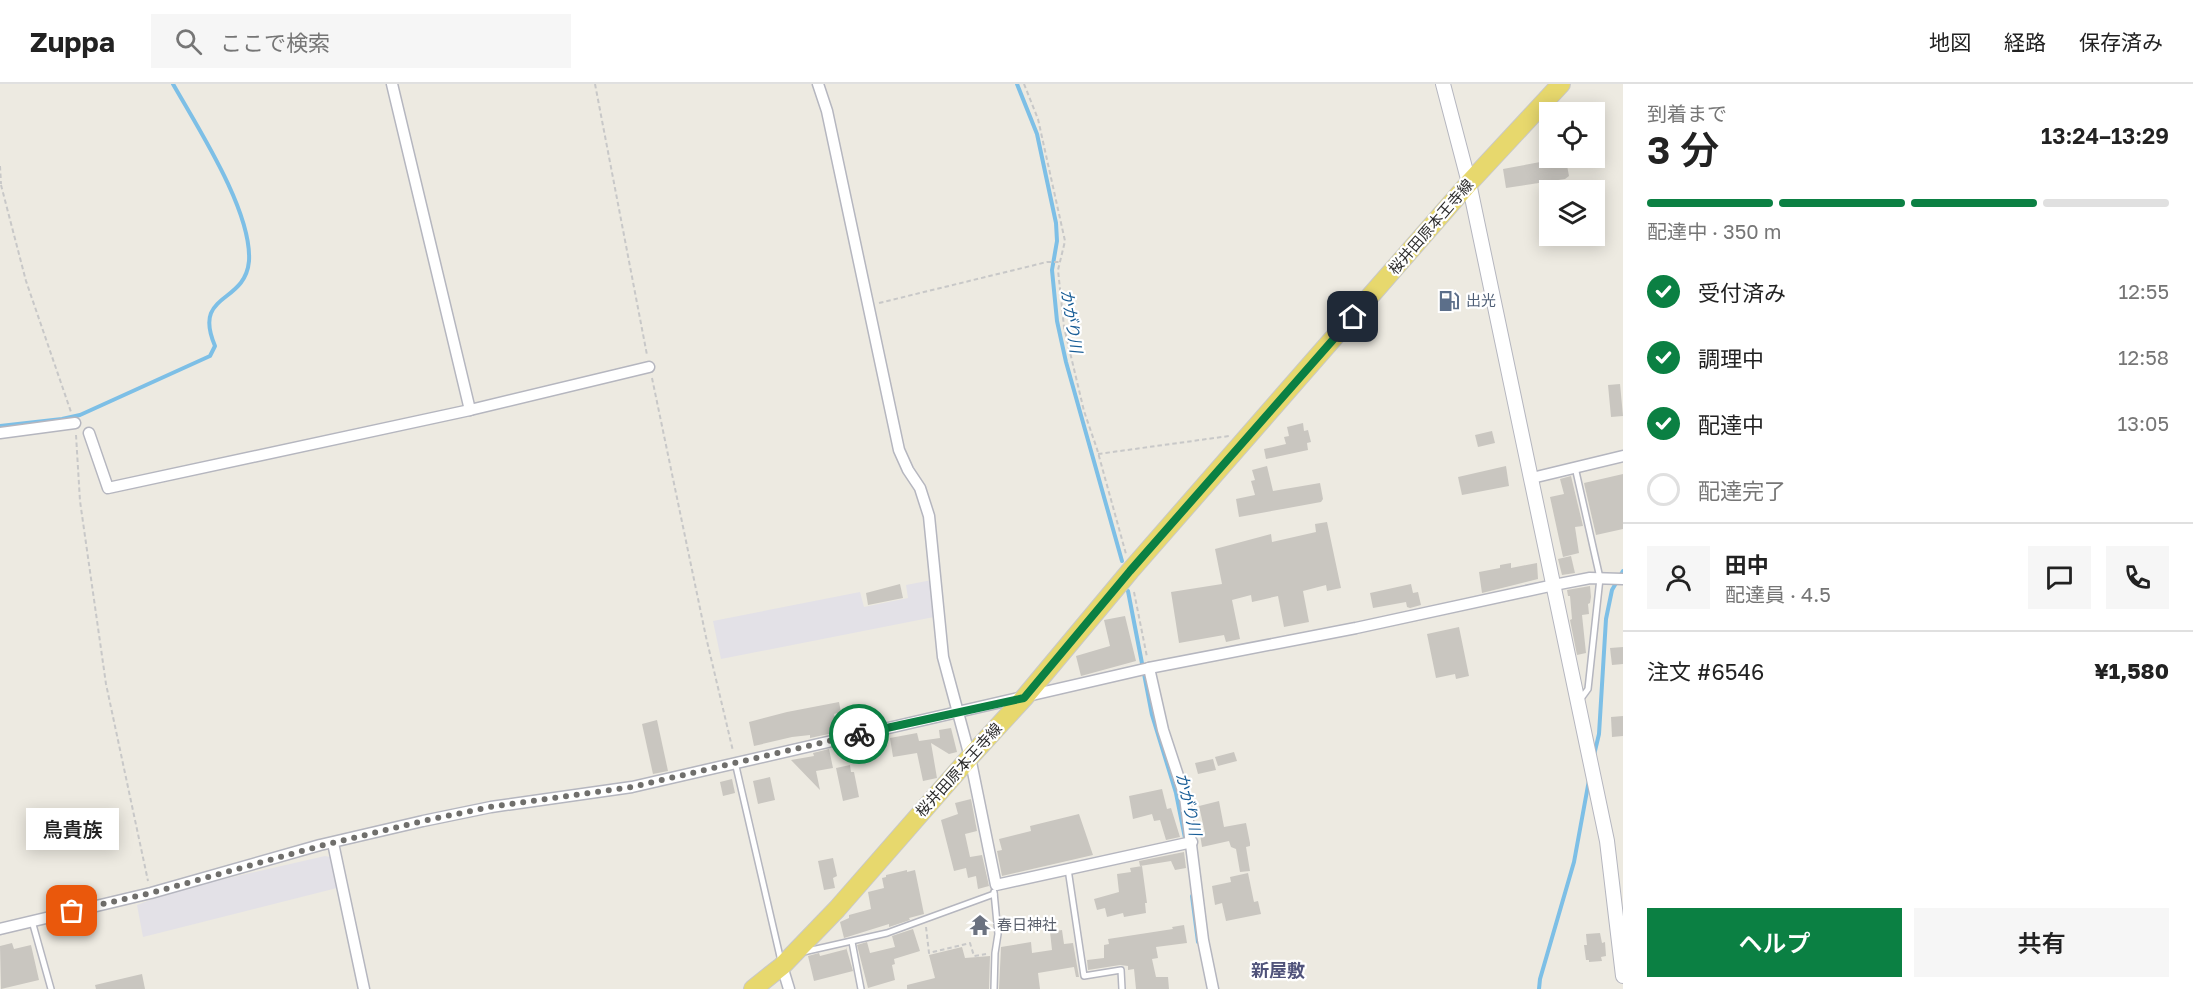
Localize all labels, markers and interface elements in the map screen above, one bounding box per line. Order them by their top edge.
search box [151,14,571,68]
text: Zuppa [30,25,115,58]
icon: search [172,25,205,58]
text: ここで検索 [220,29,330,56]
text: 地図 [1929,29,1971,55]
text: 経路 [2004,29,2046,55]
text: 保存済み [2079,29,2163,55]
text: 到着まで [1647,101,1727,125]
map controls [1539,102,1605,246]
button: locate [1539,102,1605,168]
text: 13:24–13:29 [2041,122,2169,149]
text: 3 分 [1647,126,1719,173]
street label: 桜井田原本王寺線 [1384,175,1476,278]
button: layers [1539,180,1605,246]
text: 配達中 · 350 m [1647,219,1781,243]
icon: check [1647,275,1680,308]
text: 受付済み [1698,279,1786,306]
text: 12:55 [2119,279,2169,303]
water label: かがり川 [1057,288,1087,356]
fuel station icon: 出光 [1437,289,1461,313]
pin [1327,291,1378,342]
place label: 出光 [1466,291,1496,309]
icon: home [1336,300,1369,333]
icon: check [1647,341,1680,374]
text: 調理中 [1698,345,1764,372]
text: 12:58 [2118,345,2169,369]
icon: check [1647,407,1680,440]
text: 配達中 [1698,411,1764,438]
text: 13:05 [2118,411,2169,435]
text: 配達完了 [1698,477,1786,504]
button: person [1647,546,1710,609]
button: chat [2028,546,2091,609]
button: phone [2106,546,2169,609]
text: 田中 [1725,551,1769,578]
text: 配達員 · 4.5 [1725,582,1831,606]
text: ¥1,580 [2094,657,2169,684]
text: 注文 #6546 [1647,658,1764,685]
courier [829,704,889,764]
icon: bike [843,718,876,751]
street label: 桜井田原本王寺線 [911,719,1005,820]
water label: かがり川 [1172,771,1206,839]
callout: 鳥貴族 [26,809,118,851]
text: 鳥貴族 [43,817,103,841]
pin [46,885,97,936]
icon: bag [55,894,88,927]
button: ヘルプ [1647,908,1902,977]
button: 共有 [1914,908,2169,977]
temple icon: 春日神社 [968,913,992,937]
place label: 春日神社 [997,915,1057,933]
district label: 新屋敷 [1251,959,1305,981]

